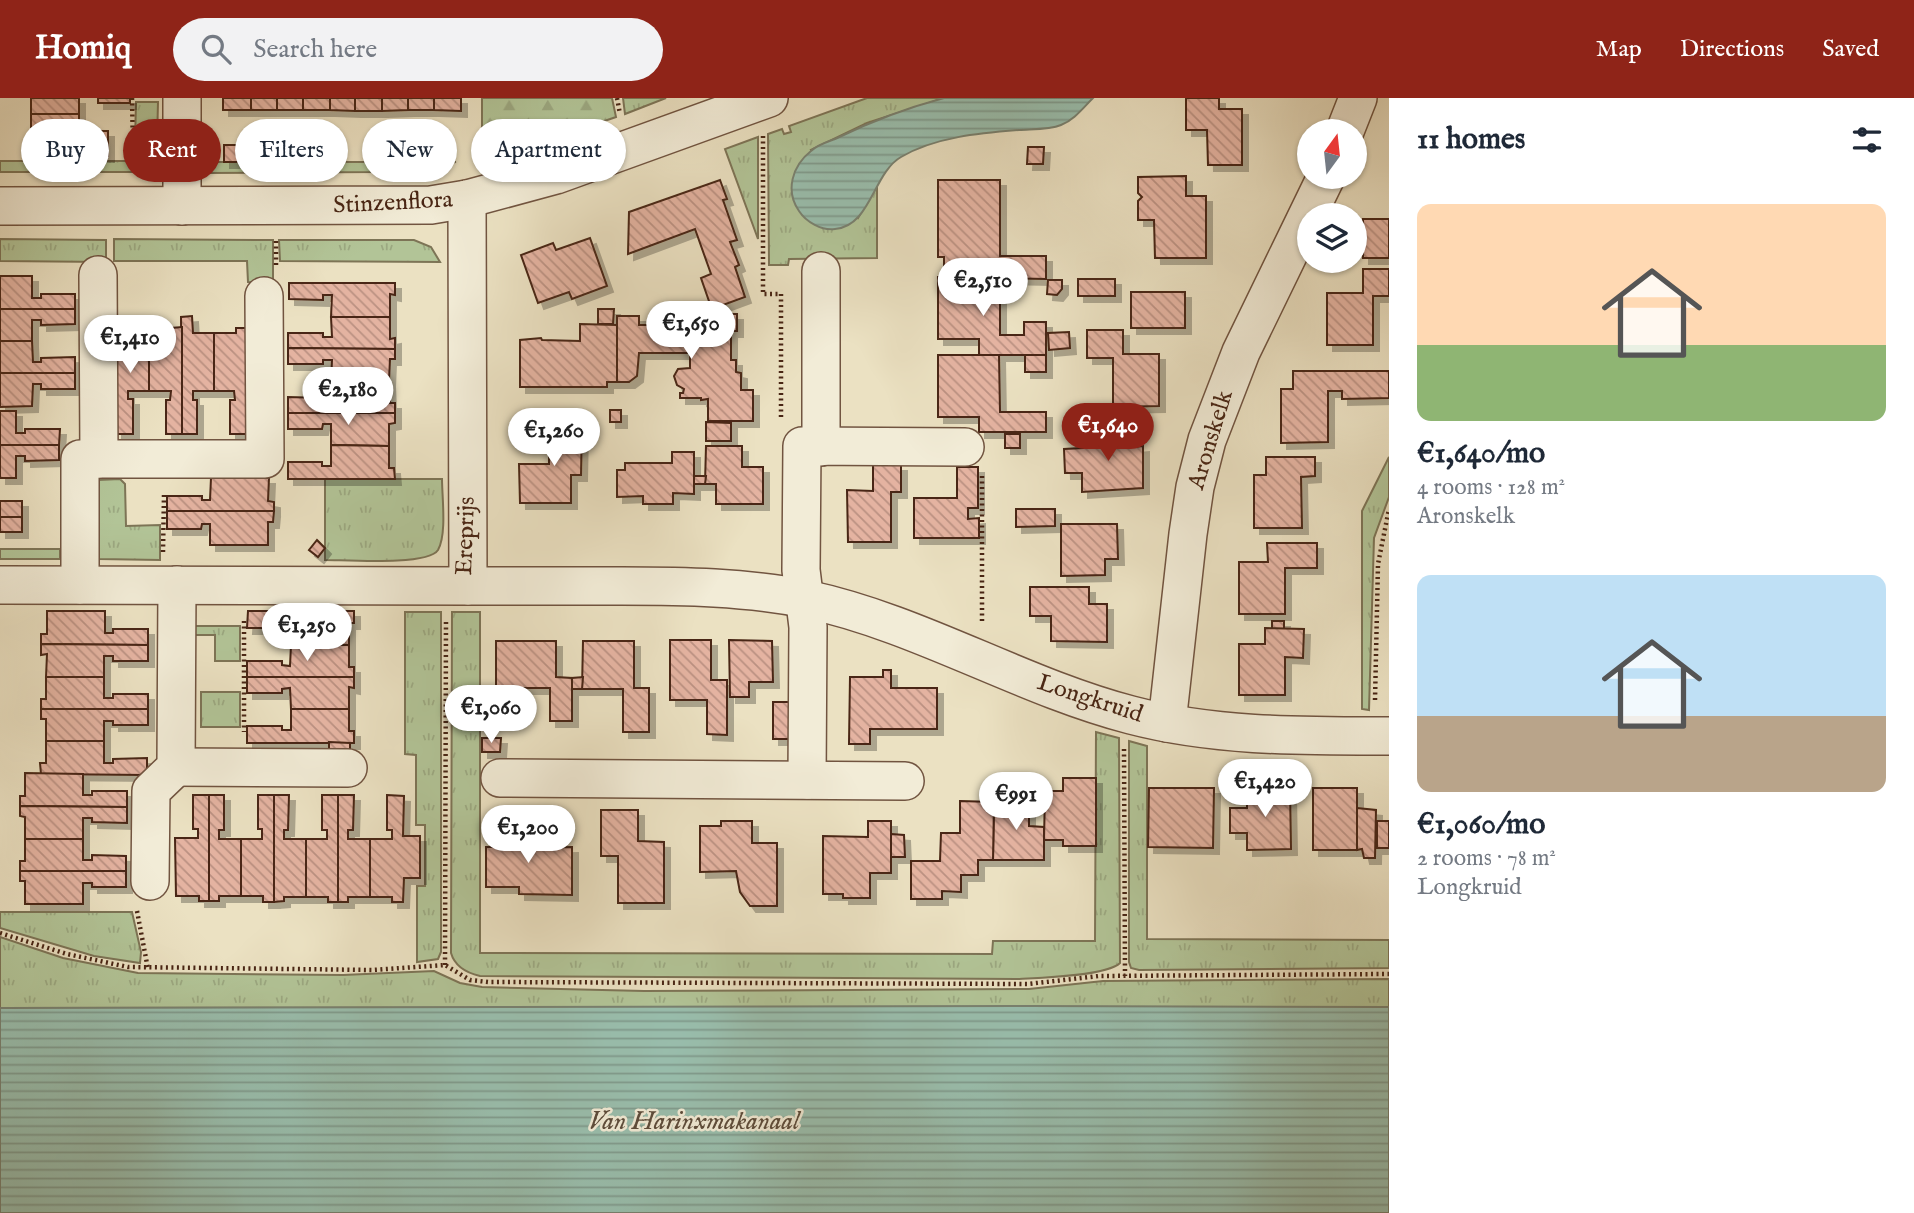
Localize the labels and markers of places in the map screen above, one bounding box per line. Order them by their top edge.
pin: €2,510 [926,258,1040,318]
pin: €1,650 [634,302,748,361]
pin: €1,410 [73,316,187,375]
pin: €2,180 [291,368,405,427]
pin: €1,640 [1051,404,1165,463]
pin: €1,260 [497,408,611,468]
pin: €1,250 [250,603,364,663]
pin: €1,060 [434,686,548,745]
pin: €1,420 [1208,760,1322,819]
pin: €991 [975,772,1057,832]
pin: €1,200 [471,806,585,865]

